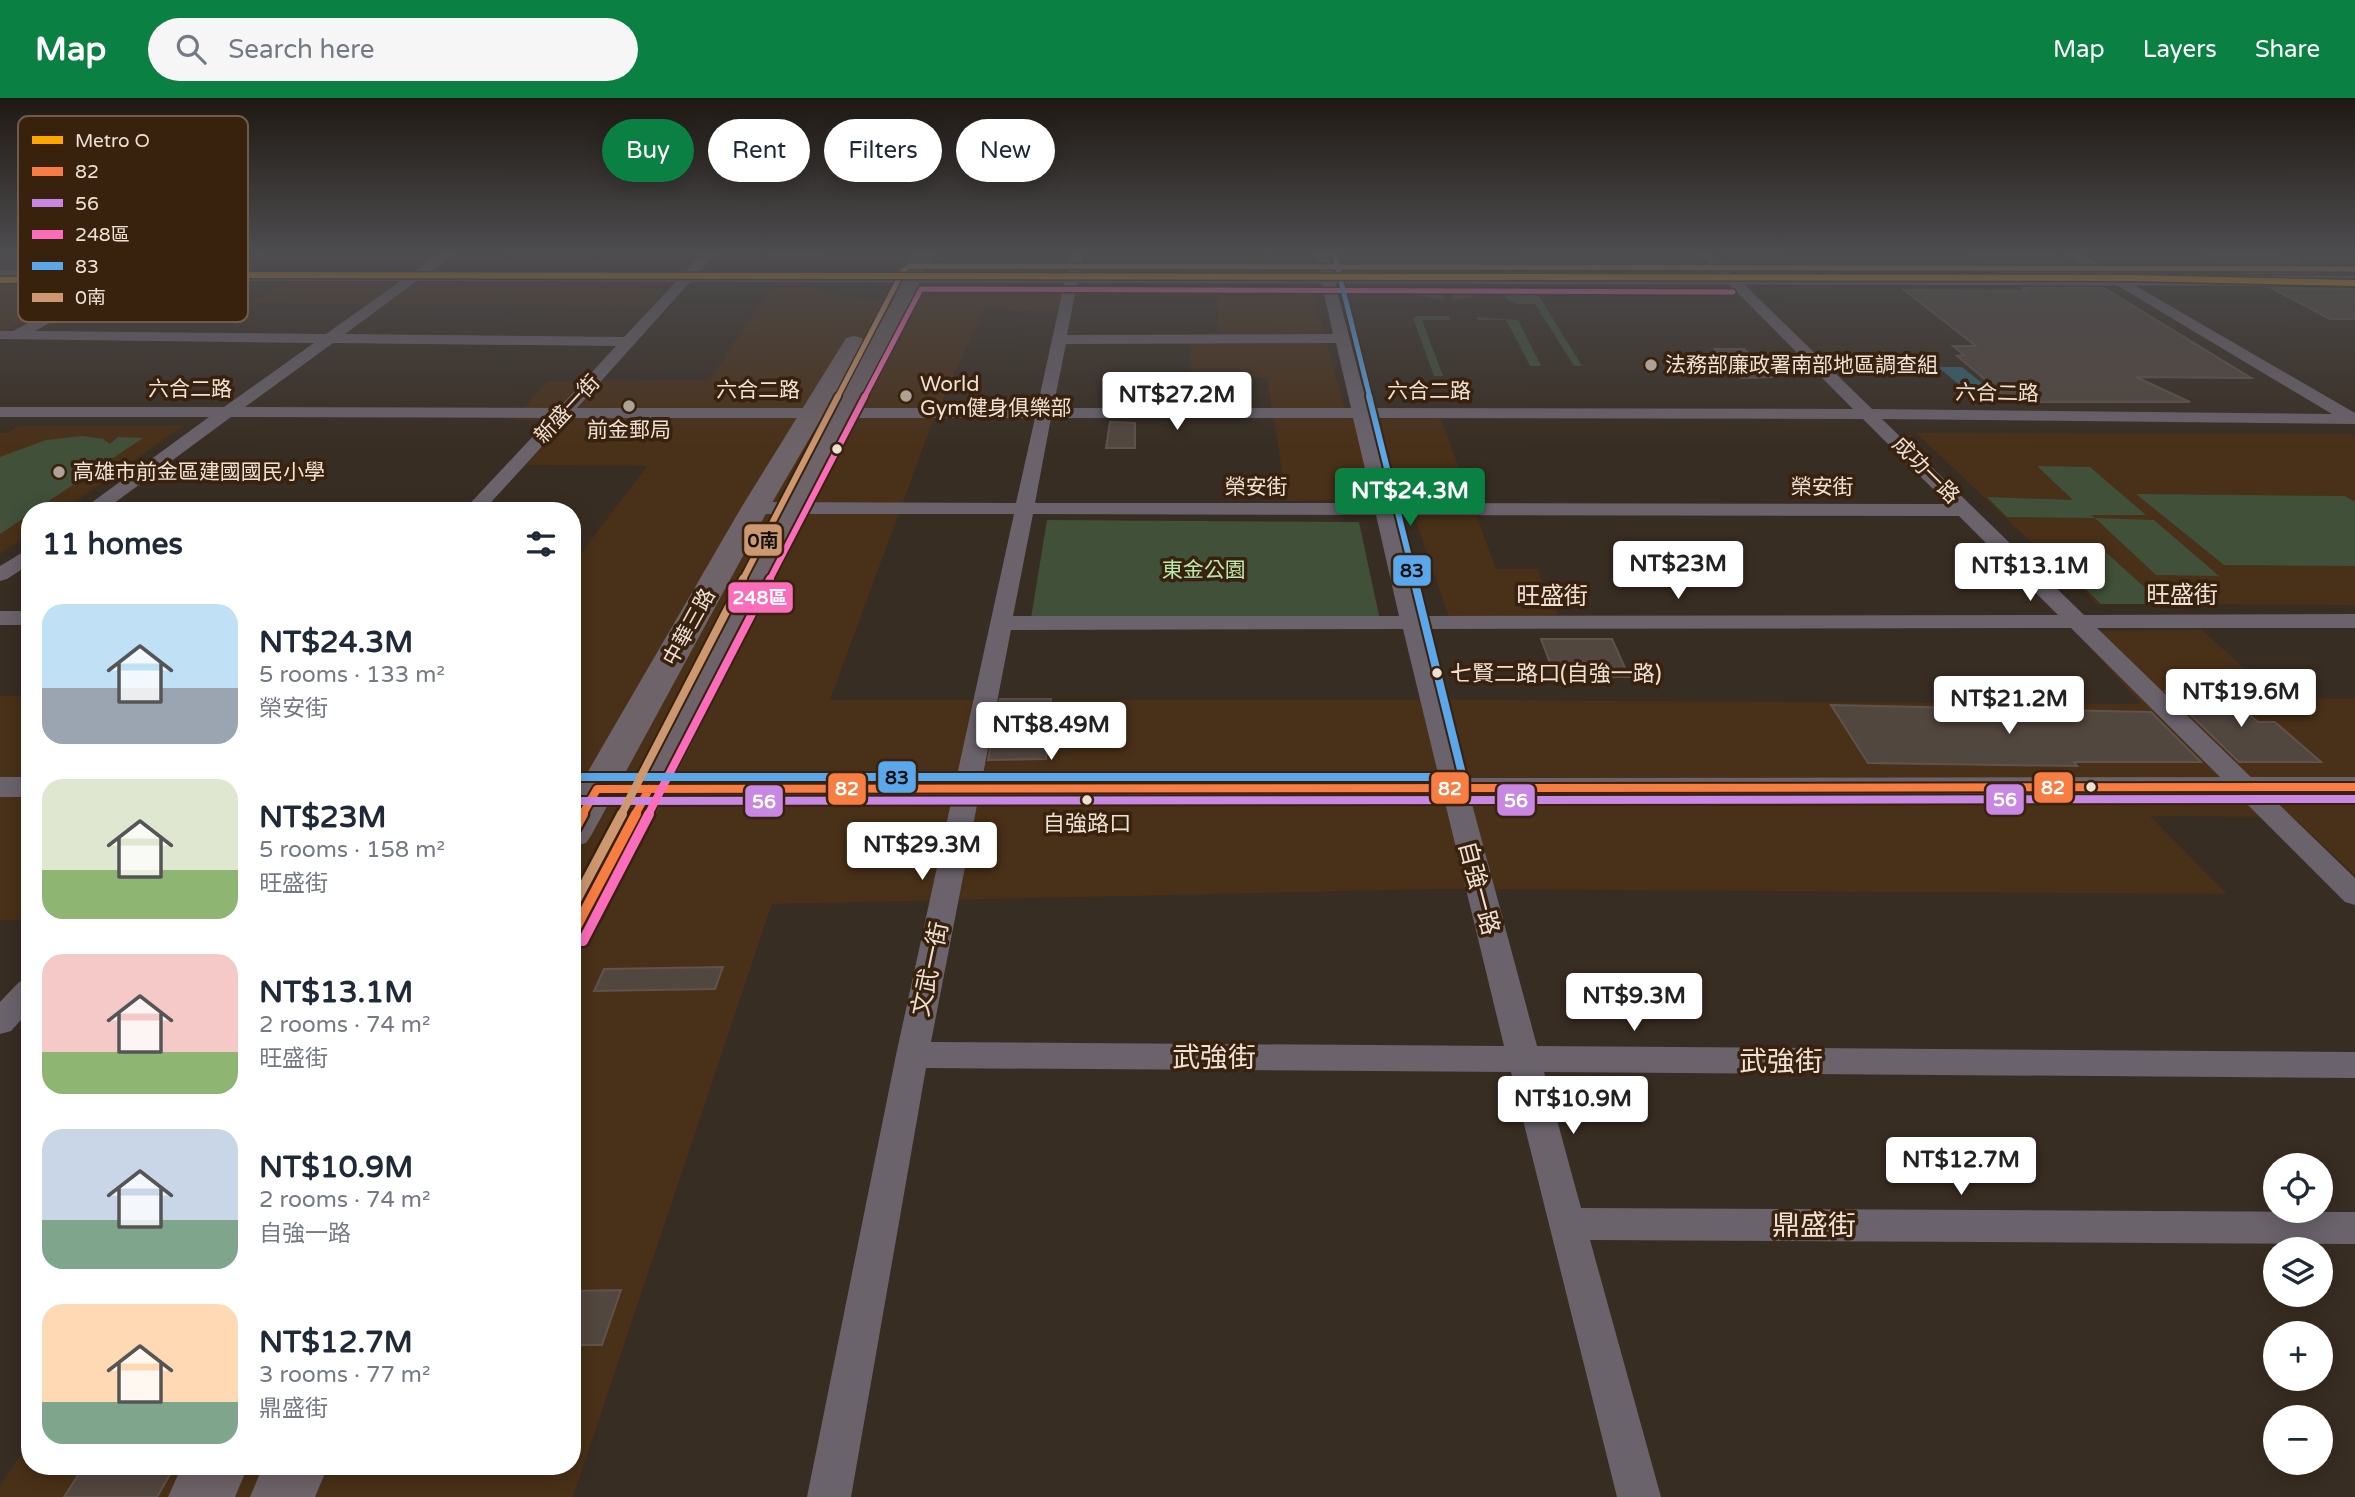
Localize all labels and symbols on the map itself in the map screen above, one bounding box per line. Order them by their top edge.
legend [18,116,248,322]
text: Metro O [75,130,150,152]
text: 82 [75,161,99,183]
text: 56 [75,193,99,215]
text: 248區 [75,224,130,246]
text: 83 [75,256,99,278]
text: 0南 [75,287,106,309]
place label: 法務部廉政署南部地區調查組 [1665,353,1938,378]
marker: 法務部廉政署南部地區調查組 [1643,357,1659,373]
street label: 新盛一街 [530,370,605,449]
place label: World Gym健身俱樂部 [920,372,1071,421]
pin: NT$27.2M [1105,372,1249,432]
street label: 六合二路 [148,377,232,402]
street label: 六合二路 [716,378,800,403]
street label: 六合二路 [1387,379,1471,404]
street label: 六合二路 [1955,380,2039,407]
marker: World Gym健身俱樂部 [898,388,914,404]
marker: 前金郵局 [621,398,637,414]
place label: 前金郵局 [587,418,671,443]
street label: 成功一路 [1887,432,1964,509]
unlabelled marker [830,442,844,456]
place label: 高雄市前金區建國國民小學 [73,460,325,485]
marker: 高雄市前金區建國國民小學 [51,464,67,480]
pin: NT$24.3M [1338,468,1482,528]
street label: 榮安街 [1225,475,1288,500]
street label: 榮安街 [1791,475,1854,500]
line badge: 0南 [743,523,783,557]
text: 0南 [748,530,778,552]
pin: NT$23M [1621,542,1735,601]
pin: NT$13.1M [1958,544,2102,603]
line badge: 83 [1392,554,1432,587]
park label: 東金公園 [1162,558,1246,583]
text: 83 [1400,560,1424,582]
line badge: 248區 [727,581,794,614]
street label: 旺盛街 [2146,581,2218,610]
street label: 旺盛街 [1516,582,1588,611]
street label: 中華三路 [658,584,721,670]
text: 248區 [733,587,787,609]
place label: 七賢二路口(自強一路) [1450,661,1662,687]
marker: 七賢二路口(自強一路) [1430,666,1444,680]
pin: NT$19.6M [2169,670,2313,729]
pin: NT$21.2M [1937,676,2081,736]
pin: NT$8.49M [979,702,1123,762]
line badge: 83 [877,760,917,794]
text: 83 [885,767,909,789]
line badge: 82 [1430,771,1470,805]
line badge: 82 [2033,771,2074,804]
line badge: 82 [827,772,867,806]
text: 82 [2041,777,2065,799]
text: 82 [835,778,859,800]
text: 82 [1438,778,1462,800]
unlabelled marker [2084,780,2098,794]
line badge: 56 [1496,783,1536,817]
line badge: 56 [1985,783,2025,816]
line badge: 56 [744,784,784,818]
text: 56 [1993,789,2017,811]
text: 56 [1504,790,1528,812]
text: 56 [752,791,776,813]
marker: 自強路口 [1080,793,1094,807]
place label: 自強路口 [1043,811,1131,837]
pin: NT$29.3M [850,822,994,882]
street label: 自強一路 [1452,838,1505,938]
street label: 文武一街 [906,919,955,1019]
pin: NT$9.3M [1569,974,1699,1033]
street label: 武強街 [1172,1041,1256,1075]
street label: 武強街 [1739,1045,1823,1079]
pin: NT$10.9M [1501,1076,1645,1136]
pin: NT$12.7M [1889,1138,2033,1197]
street label: 鼎盛街 [1772,1209,1856,1243]

